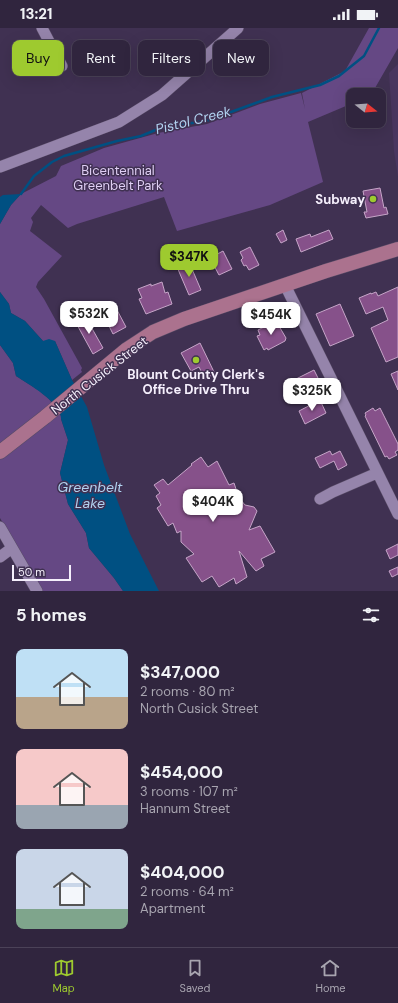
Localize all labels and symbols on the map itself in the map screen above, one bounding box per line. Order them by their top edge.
north arrow [346,88,386,128]
water label: Pistol Creek [153,102,233,138]
park label: Bicentennial Greenbelt Park [73,162,163,194]
place label: Subway [315,191,365,208]
marker: Subway [368,194,378,204]
pin: $347K [161,244,217,278]
pin: $532K [61,301,117,335]
pin: $454K [243,302,299,336]
street label: North Cusick Street [47,332,151,418]
marker: Blount County Clerk's Office Drive Thru [191,355,201,365]
place label: Blount County Clerk's Office Drive Thru [127,366,265,398]
pin: $325K [284,378,340,412]
water label: Greenbelt Lake [58,478,123,512]
pin: $404K [185,489,241,523]
scale bar [12,563,71,582]

